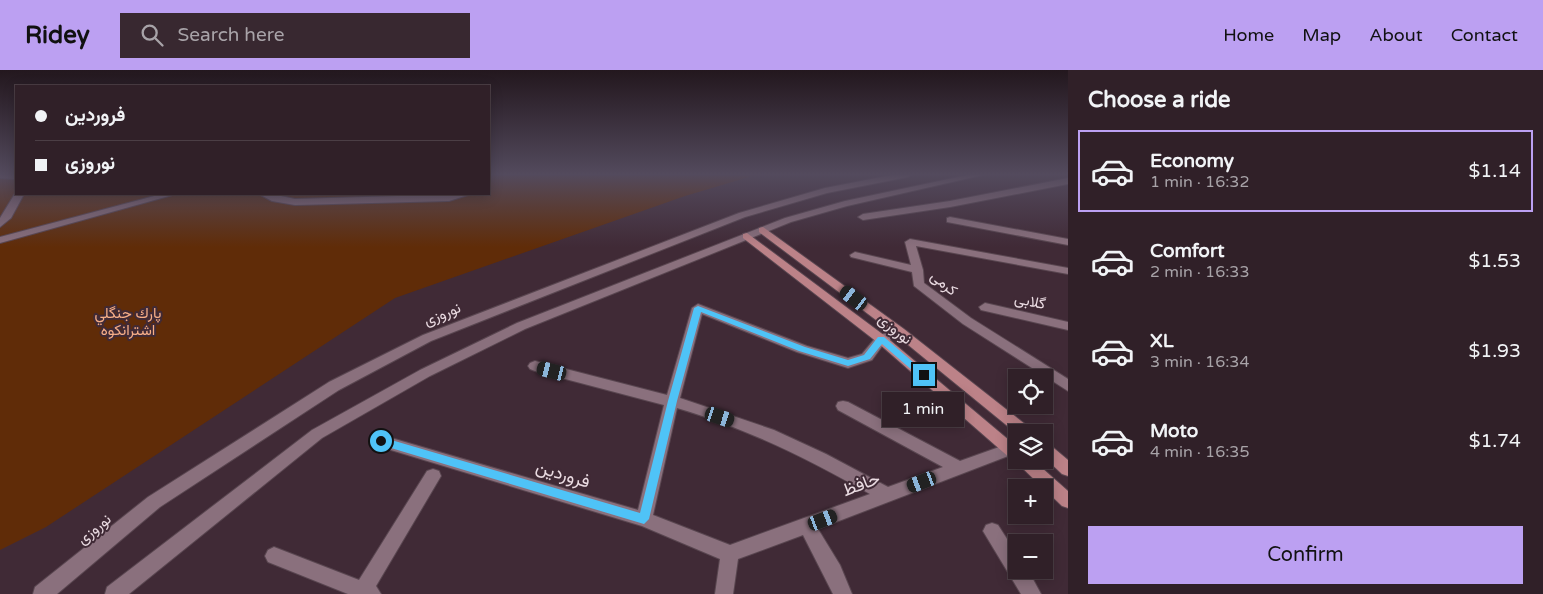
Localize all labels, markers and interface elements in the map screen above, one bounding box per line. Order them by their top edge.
search box [120,13,470,58]
text: Ridey [25,21,90,50]
icon: search [138,21,166,49]
text: Search here [178,24,284,46]
text: Home [1223,24,1274,46]
text: Map [1302,24,1341,46]
text: About [1369,24,1423,46]
text: Contact [1451,24,1518,46]
text: Choose a ride [1088,87,1231,113]
text: فروردین [65,104,125,126]
icon: car [1090,149,1135,194]
text: Economy [1150,150,1234,172]
text: نوروزی [65,152,115,174]
text: $1.14 [1469,160,1521,182]
text: 1 min · 16:32 [1150,172,1249,192]
icon: car [1090,239,1135,284]
text: Comfort [1150,240,1224,262]
text: $1.53 [1469,250,1521,272]
text: 2 min · 16:33 [1150,262,1249,282]
street label: کرمی [926,267,961,300]
car [837,283,870,313]
street label: گلابی [1013,289,1047,314]
street label: نوروزی [421,298,463,330]
park label: پارك جنگلي اشترانكوه [94,304,162,339]
street label: نوروزی [874,310,916,349]
icon: car [1090,329,1135,374]
text: XL [1150,330,1174,352]
text: $1.93 [1469,340,1521,362]
text: 3 min · 16:34 [1150,352,1249,372]
car [535,360,568,382]
route end [913,364,935,386]
map controls [1008,369,1053,579]
button: locate [1008,369,1053,414]
callout: 1 min [883,392,965,428]
text: 1 min [902,399,944,419]
car [703,405,736,429]
icon: car [1090,419,1135,464]
text: Moto [1150,420,1198,442]
button: layers [1008,424,1053,469]
route start [370,430,392,452]
text: $1.74 [1469,430,1521,452]
text: 4 min · 16:35 [1150,442,1249,462]
street label: فروردین [533,455,593,493]
street label: حافظ [839,467,883,501]
car [905,470,938,494]
button: + [1008,479,1053,524]
car [806,508,839,532]
street label: نوروزی [73,510,115,549]
button: Confirm [1088,526,1523,584]
button: − [1008,534,1053,579]

